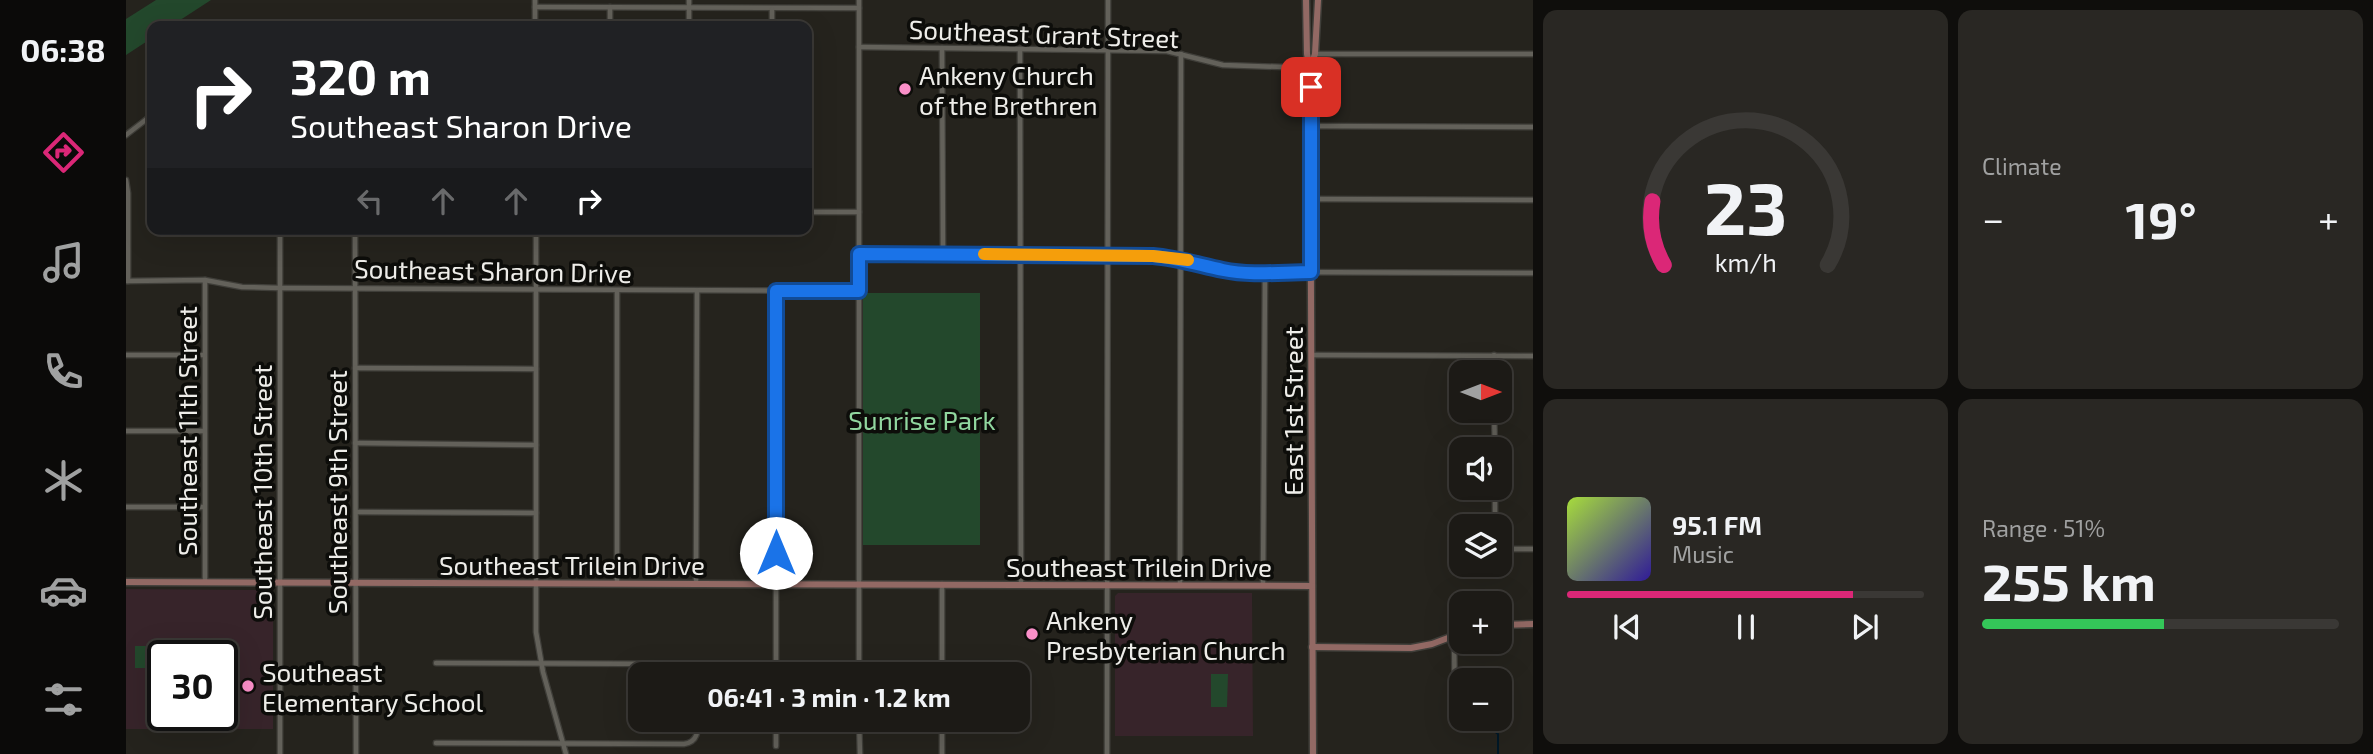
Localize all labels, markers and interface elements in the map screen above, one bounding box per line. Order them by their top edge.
street label: Southeast Grant Street [908,13,1180,53]
text: 06:38 [20,30,106,68]
text: 320 m [290,46,431,105]
icon: right [175,49,266,140]
pin [1281,57,1341,117]
place label: Ankeny Church of the Brethren [919,59,1098,120]
icon: arrive [1292,68,1330,106]
marker: Ankeny Church of the Brethren [897,81,913,97]
text: Southeast Sharon Drive [290,106,632,144]
icon: directions [39,128,88,177]
text: Climate [1982,152,2062,180]
text: 23 [1704,163,1787,251]
icon: left [351,182,389,220]
icon: ahead [424,182,462,220]
icon: ahead [497,182,535,220]
icon: right [570,182,608,220]
text: 19° [2126,187,2197,249]
text: − [1982,195,2004,241]
text: + [2318,195,2339,241]
icon: music [39,238,88,287]
text: km/h [1714,247,1777,277]
street label: Southeast Sharon Drive [354,252,632,288]
street label: Southeast 11th Street [171,306,202,556]
street label: East 1st Street [1277,326,1308,496]
icon: phone [39,347,88,396]
north arrow [1449,360,1512,424]
map controls [1449,360,1512,731]
street label: Southeast 10th Street [246,364,277,620]
street label: Southeast 9th Street [321,370,352,614]
park label: Sunrise Park [848,404,996,435]
button: sound [1449,437,1512,500]
icon: climate [39,456,88,505]
text: 95.1 FM [1672,509,1762,540]
button: layers [1449,514,1512,577]
text: Range · 51% [1982,514,2105,542]
position arrow [739,516,813,590]
text: Music [1672,540,1734,568]
street label: Southeast Trilein Drive [439,549,705,580]
text: 255 km [1982,549,2156,611]
street label: Southeast Trilein Drive [1006,551,1272,582]
icon: car [39,566,88,615]
button: + [1449,591,1512,654]
place label: Ankeny Presbyterian Church [1046,604,1286,665]
icon: previous [1608,608,1646,646]
icon: pause [1727,608,1765,646]
icon: next [1846,608,1884,646]
marker: Ankeny Presbyterian Church [1024,626,1040,642]
speed limit sign: 30 [147,640,238,731]
place label: Southeast Elementary School [262,656,484,717]
button: − [1449,668,1512,731]
icon: filters [39,675,88,724]
marker: Southeast Elementary School [240,678,256,694]
text: 06:41 · 3 min · 1.2 km [707,681,951,712]

